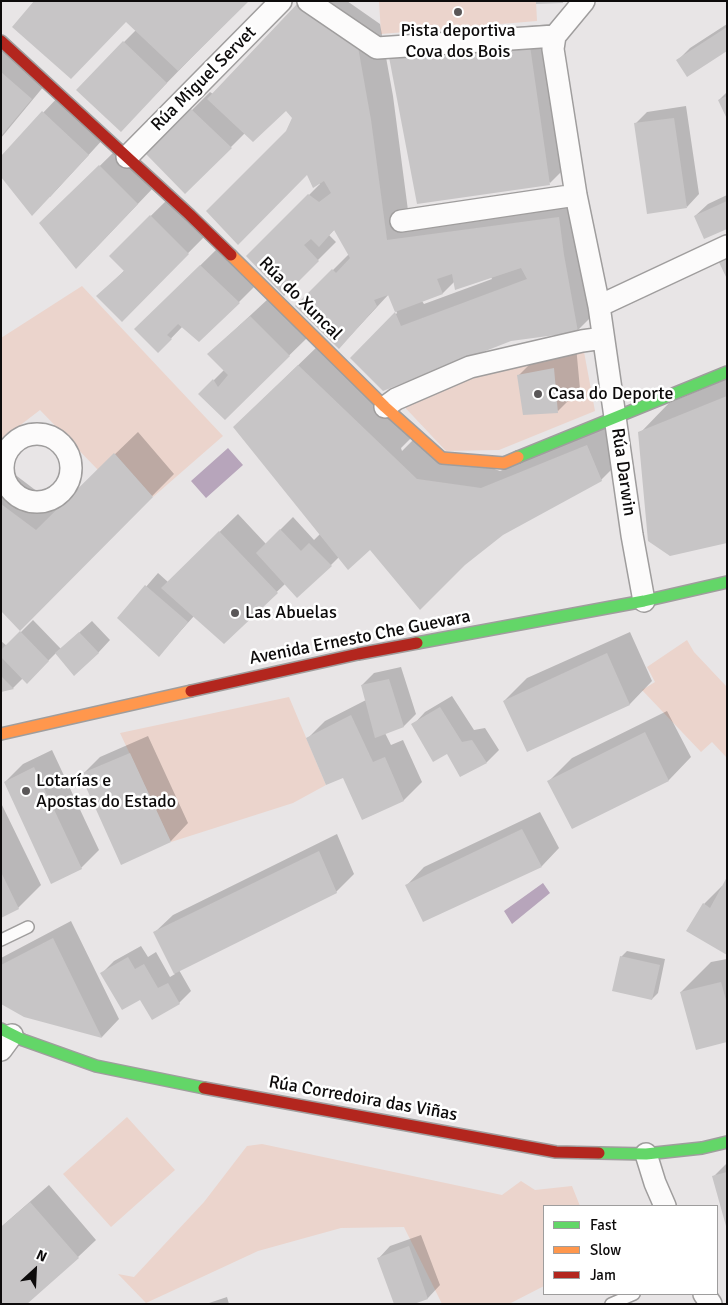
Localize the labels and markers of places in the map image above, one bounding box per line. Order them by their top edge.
marker: Pista deportiva Cova dos Bois [452,6,464,18]
place label: Pista deportiva Cova dos Bois [400,20,516,62]
place label: Casa do Deporte [548,383,673,405]
marker: Casa do Deporte [532,388,544,400]
place label: Las Abuelas [245,602,337,624]
marker: Las Abuelas [229,607,241,619]
place label: Lotarías e Apostas do Estado [36,770,176,812]
marker: Lotarías e Apostas do Estado [20,785,32,797]

